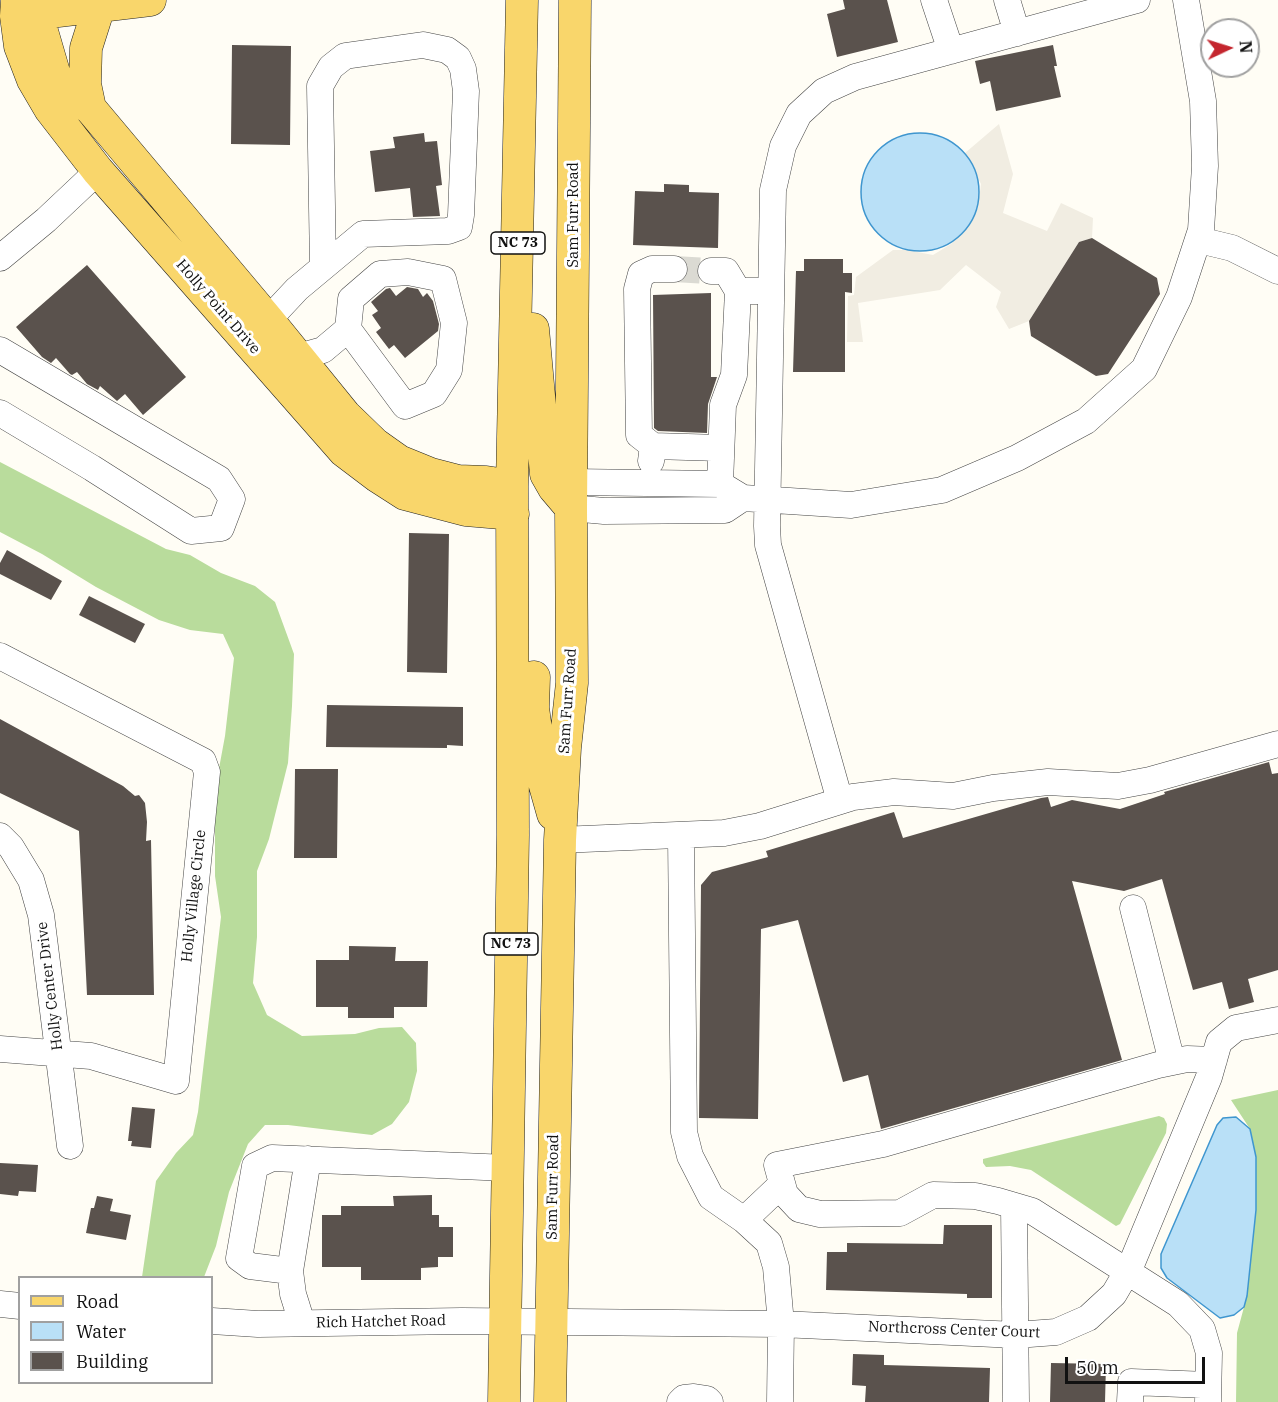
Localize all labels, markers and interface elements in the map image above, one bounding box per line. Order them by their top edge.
north arrow [1200,18,1260,78]
text: N [1236,40,1256,54]
street label: Sam Furr Road [565,162,583,268]
road number: NC 73 [491,232,545,254]
street label: Holly Point Drive [172,256,264,358]
street label: Sam Furr Road [555,648,581,754]
street label: Holly Village Circle [178,829,210,963]
street label: Holly Center Drive [33,921,67,1051]
road number: NC 73 [484,933,538,955]
street label: Sam Furr Road [543,1134,563,1240]
legend [18,1276,213,1384]
text: Road [76,1290,119,1313]
street label: Rich Hatchet Road [316,1312,446,1332]
street label: Northcross Center Court [868,1318,1040,1342]
text: Water [76,1320,126,1343]
scale bar [1068,1345,1208,1383]
text: Building [76,1350,148,1373]
text: 50 m [1076,1356,1119,1379]

